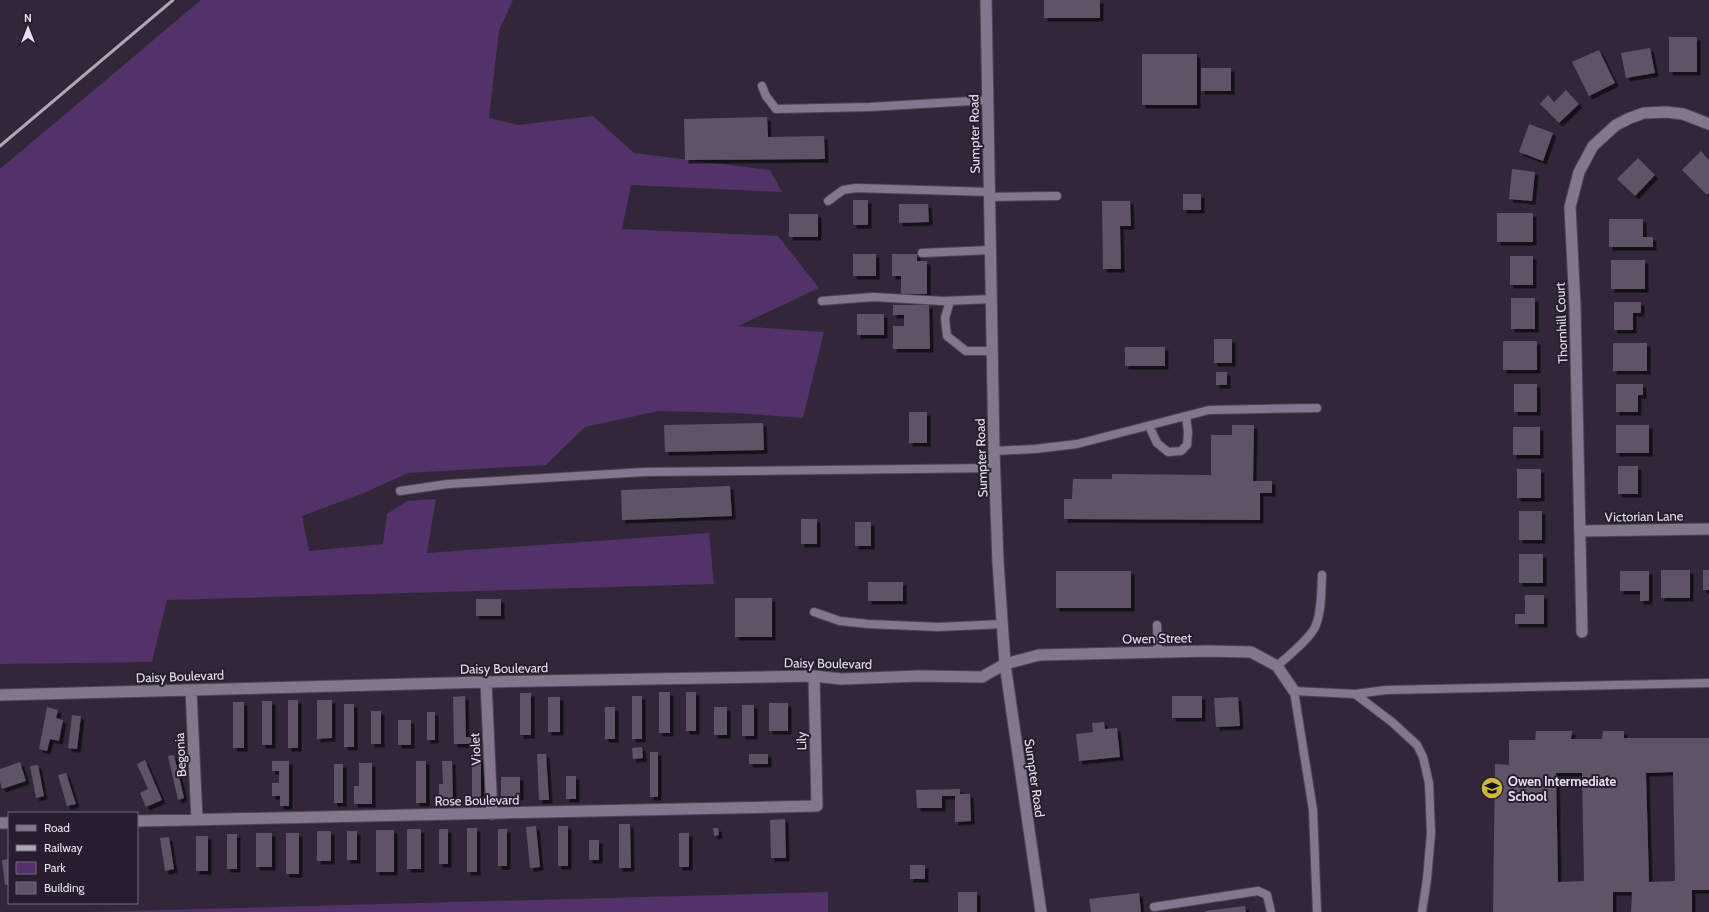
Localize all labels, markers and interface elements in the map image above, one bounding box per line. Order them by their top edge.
north arrow [8,8,48,48]
text: N [24,11,32,25]
street label: Sumpter Road [965,94,983,174]
street label: Thornhill Court [1552,281,1570,364]
street label: Sumpter Road [972,418,990,498]
street label: Victorian Lane [1605,507,1684,525]
street label: Owen Street [1122,629,1193,647]
street label: Daisy Boulevard [784,654,872,672]
street label: Daisy Boulevard [460,659,548,677]
street label: Daisy Boulevard [136,666,224,686]
street label: Lily [793,731,809,751]
street label: Begonia [171,732,189,778]
street label: Violet [466,732,484,766]
street label: Sumpter Road [1022,738,1048,818]
place label: Owen Intermediate School [1508,773,1617,804]
school or university icon: Owen Intermediate School [1479,775,1505,801]
street label: Rose Boulevard [434,791,520,809]
legend [8,812,138,904]
text: Road [44,820,70,835]
text: Railway [44,840,82,855]
text: Park [44,860,66,875]
text: Building [44,880,86,895]

